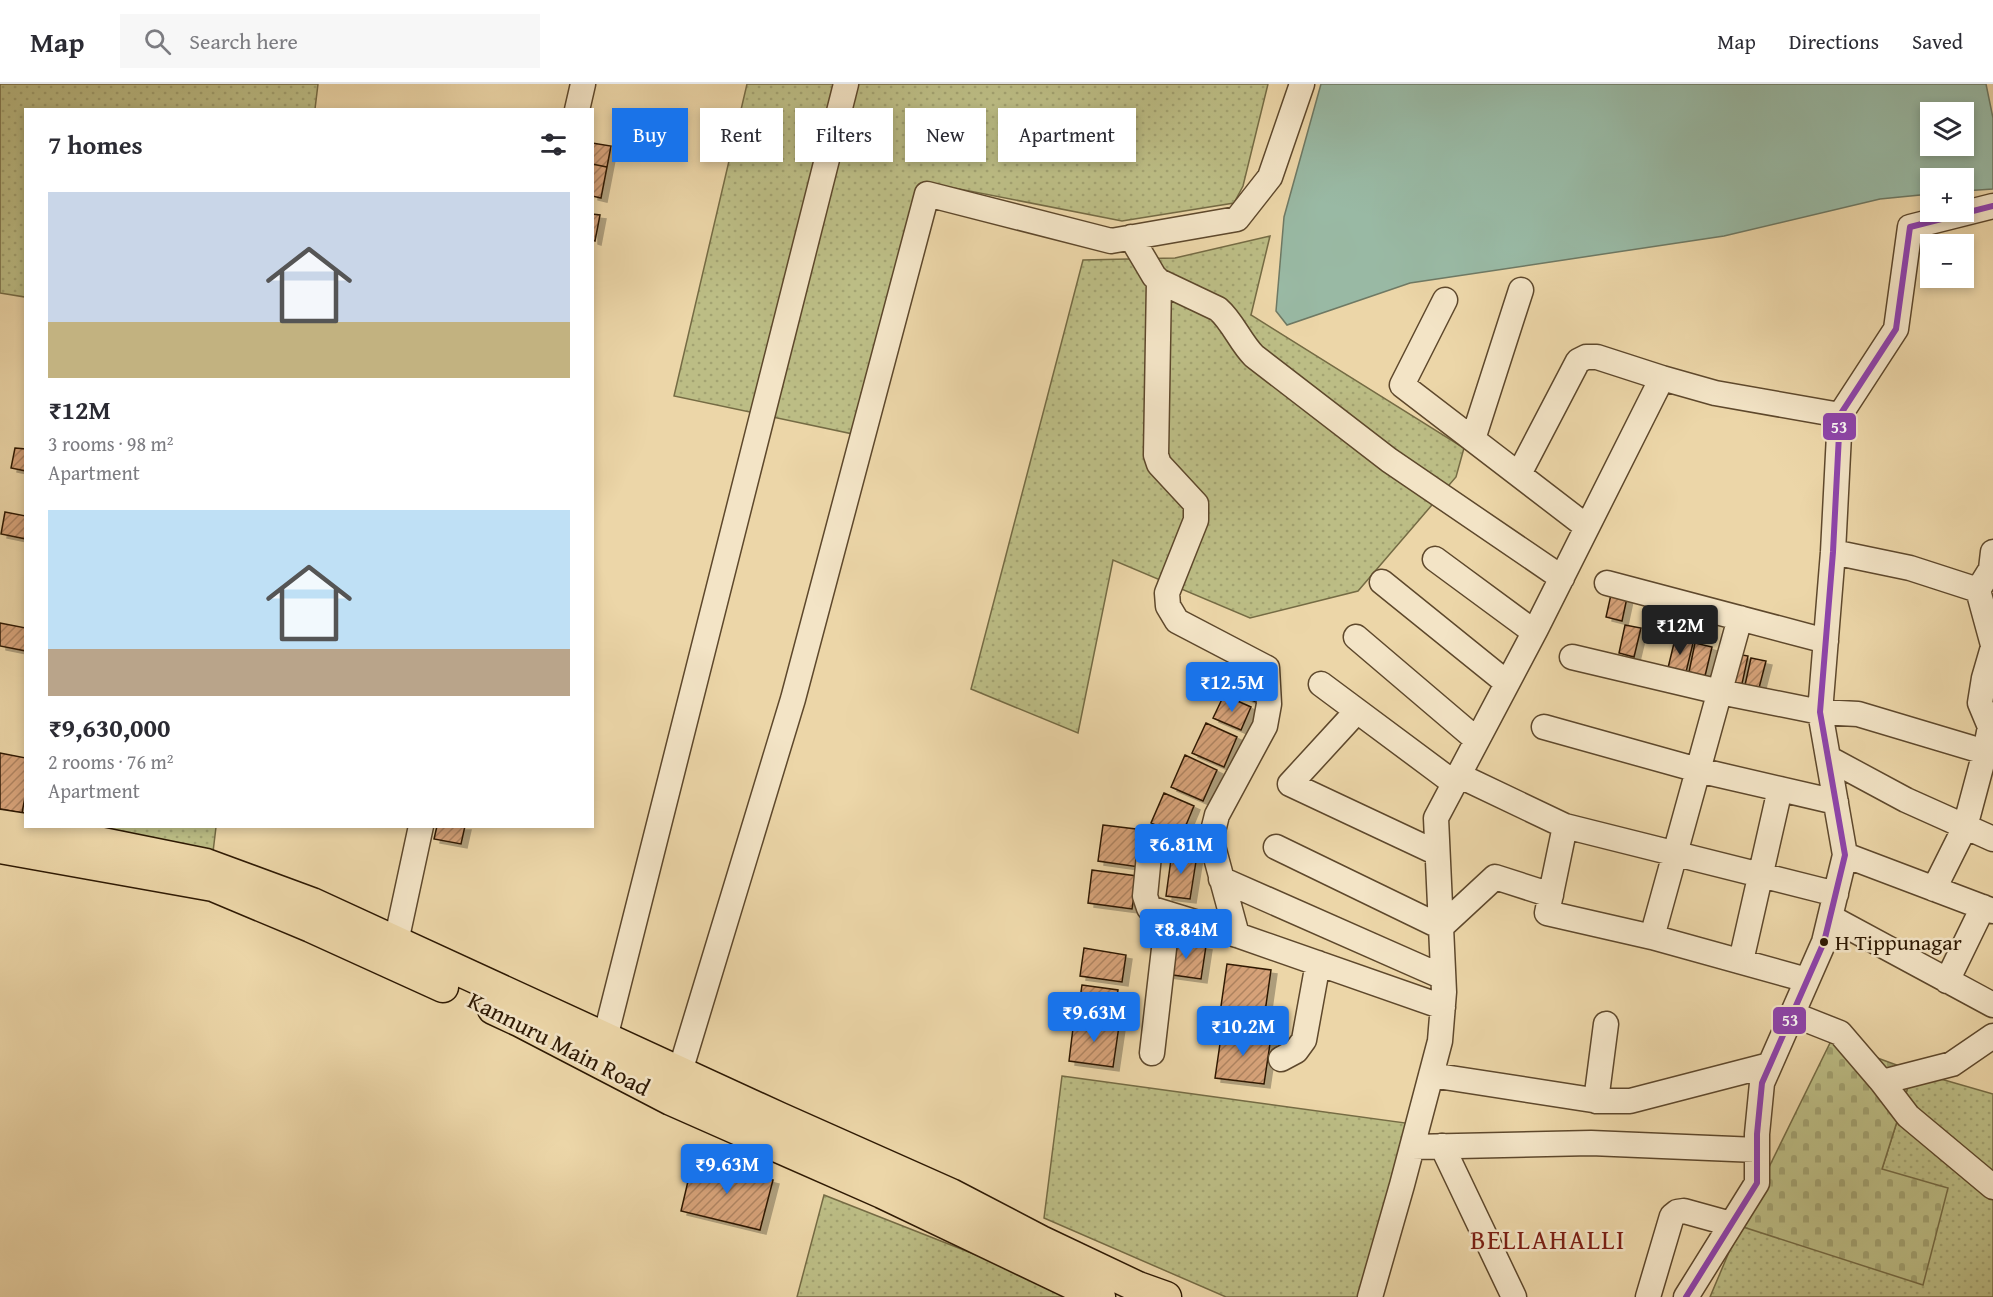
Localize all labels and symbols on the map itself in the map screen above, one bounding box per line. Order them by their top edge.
line badge: 53 [1822,412,1857,441]
text: 53 [1831,415,1847,439]
pin: ₹12M [1644,605,1716,656]
pin: ₹12.5M [1183,662,1281,713]
pin: ₹6.81M [1132,824,1230,875]
pin: ₹8.84M [1137,909,1235,960]
place label: H Tippunagar [1835,926,1962,958]
marker: H Tippunagar [1818,936,1830,948]
street label: Kannuru Main Road [462,982,657,1105]
pin: ₹9.63M [1045,992,1143,1043]
pin: ₹10.2M [1194,1006,1292,1057]
line badge: 53 [1772,1006,1807,1035]
text: 53 [1782,1008,1798,1032]
pin: ₹9.63M [678,1144,776,1195]
district label: BELLAHALLI [1470,1219,1626,1259]

